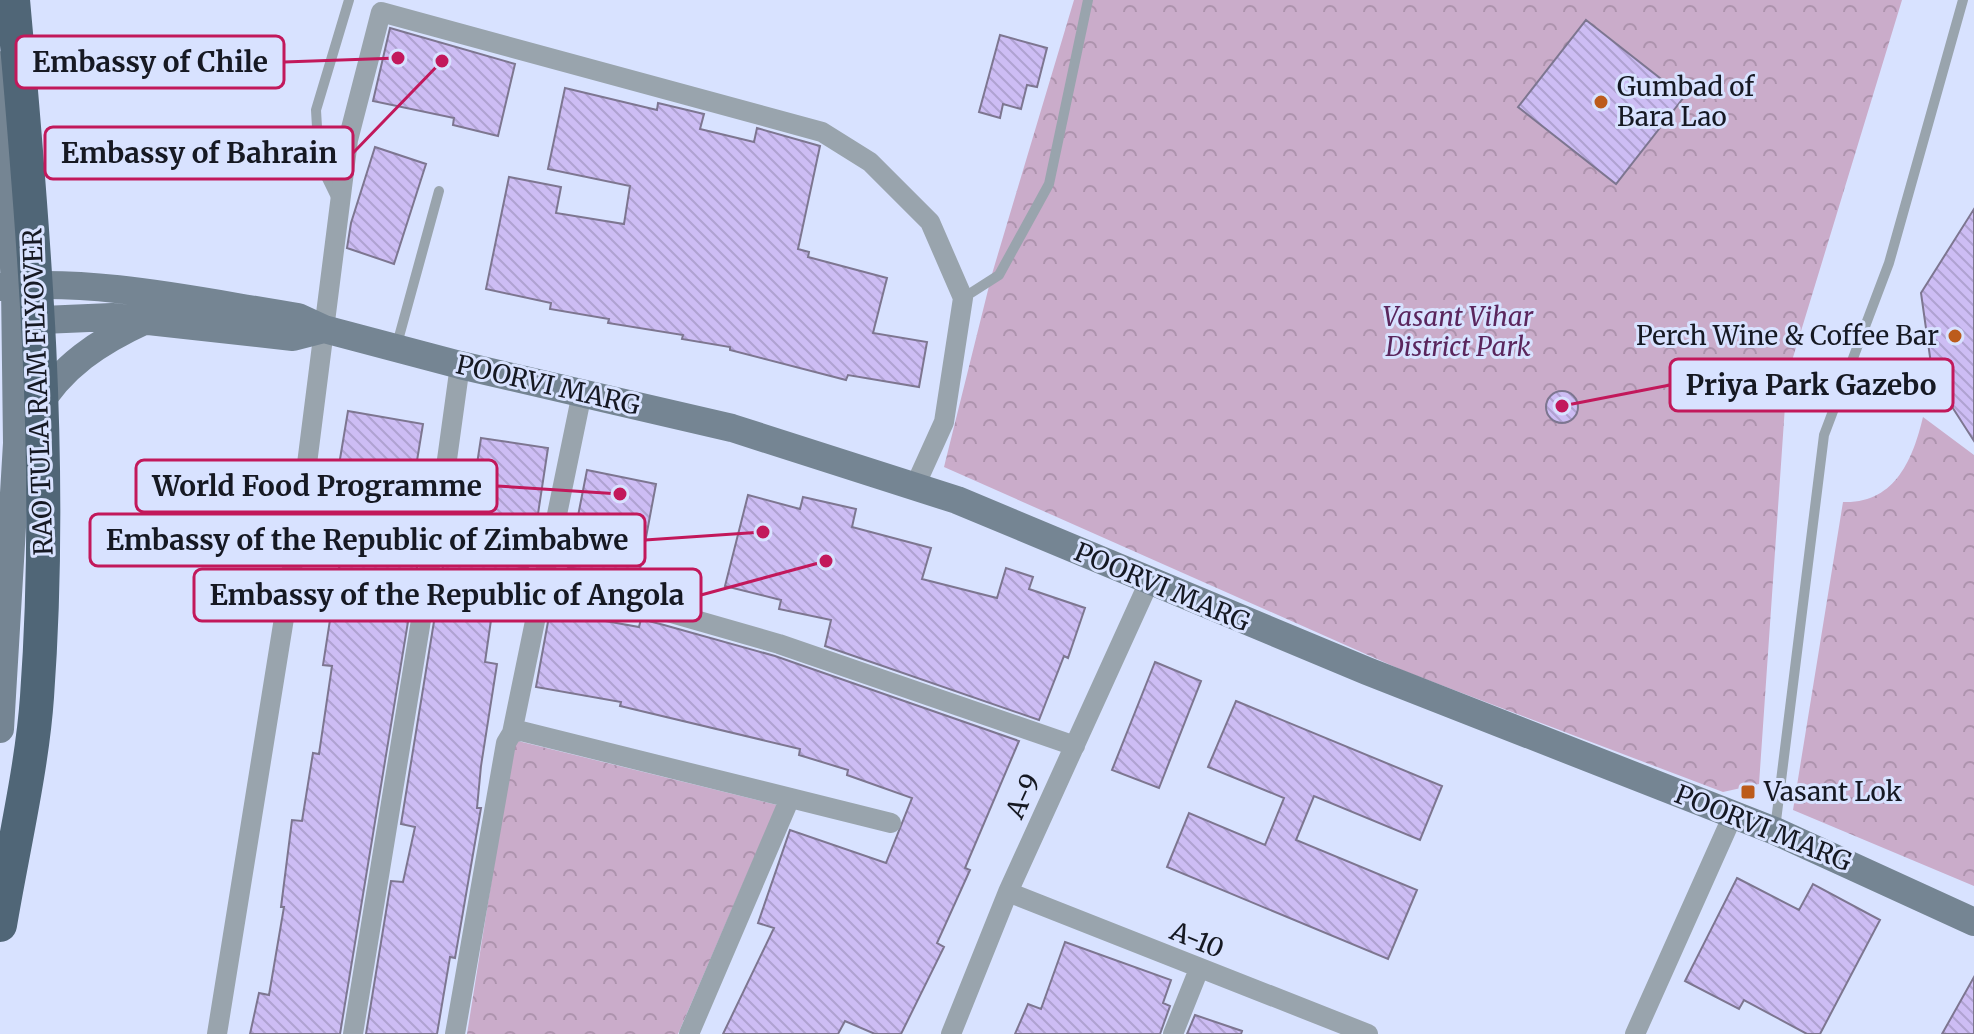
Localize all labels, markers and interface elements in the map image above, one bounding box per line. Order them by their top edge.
callout: Embassy of Chile [16,36,284,88]
text: Embassy of Chile [32,44,268,80]
place label: Gumbad of Bara Lao [1617,70,1755,133]
marker: Gumbad of Bara Lao [1592,93,1610,111]
callout: Embassy of Bahrain [45,127,353,179]
text: Embassy of Bahrain [61,135,337,171]
street label: RAO TULA RAM FLYOVER [15,228,60,556]
park label: Vasant Vihar District Park [1383,300,1534,363]
place label: Perch Wine & Coffee Bar [1636,319,1939,352]
marker: Perch Wine & Coffee Bar [1946,327,1964,345]
street label: POORVI MARG [453,347,643,422]
callout: Priya Park Gazebo [1670,359,1953,411]
text: Priya Park Gazebo [1685,367,1937,403]
callout: World Food Programme [136,460,497,512]
text: World Food Programme [151,468,482,504]
callout: Embassy of the Republic of Zimbabwe [90,514,645,566]
text: Embassy of the Republic of Zimbabwe [106,522,628,558]
street label: POORVI MARG [1069,535,1255,638]
callout: Embassy of the Republic of Angola [194,569,701,621]
text: Embassy of the Republic of Angola [209,577,685,613]
street label: A-9 [998,768,1047,824]
place label: Vasant Lok [1763,775,1903,808]
street label: POORVI MARG [1670,777,1857,878]
marker: Vasant Lok [1739,783,1757,801]
street label: A-10 [1165,914,1229,965]

